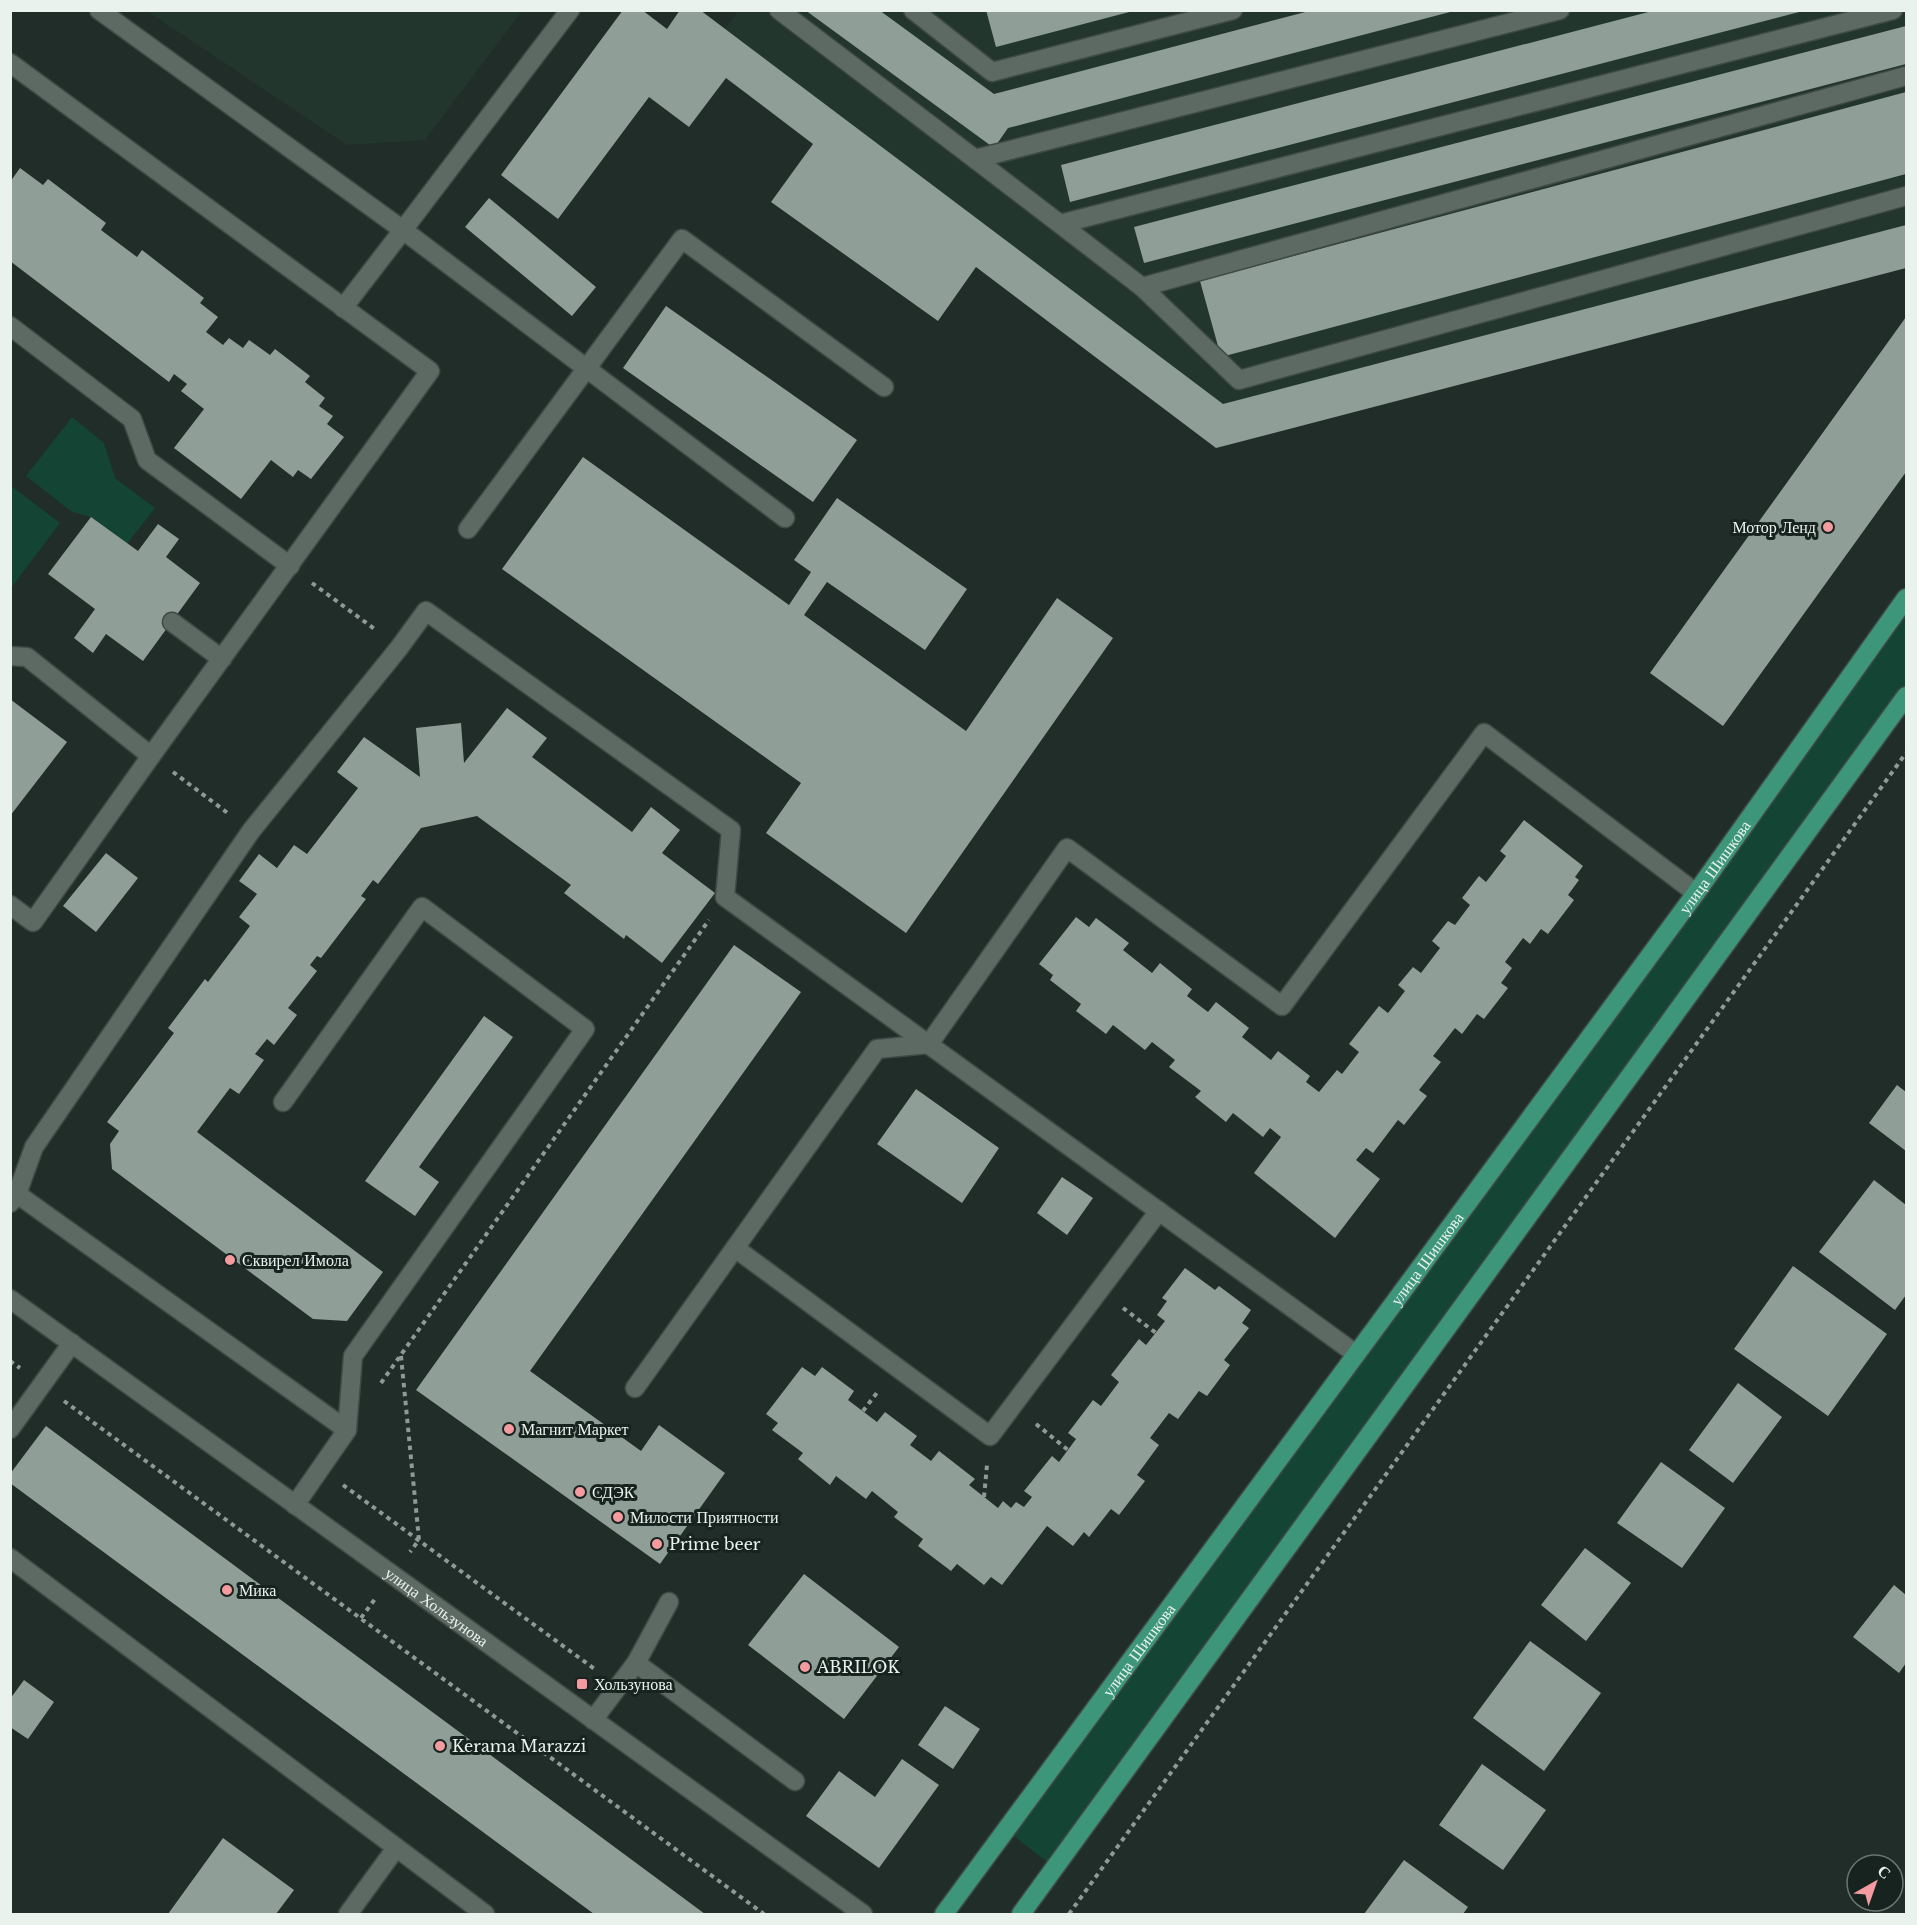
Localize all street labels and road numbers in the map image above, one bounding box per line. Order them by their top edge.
street label: улица Шишкова [1674,816,1755,918]
street label: улица Шишкова [1386,1208,1468,1309]
street label: улица Хользунова [381,1563,492,1651]
street label: улица Шишкова [1098,1599,1179,1700]

